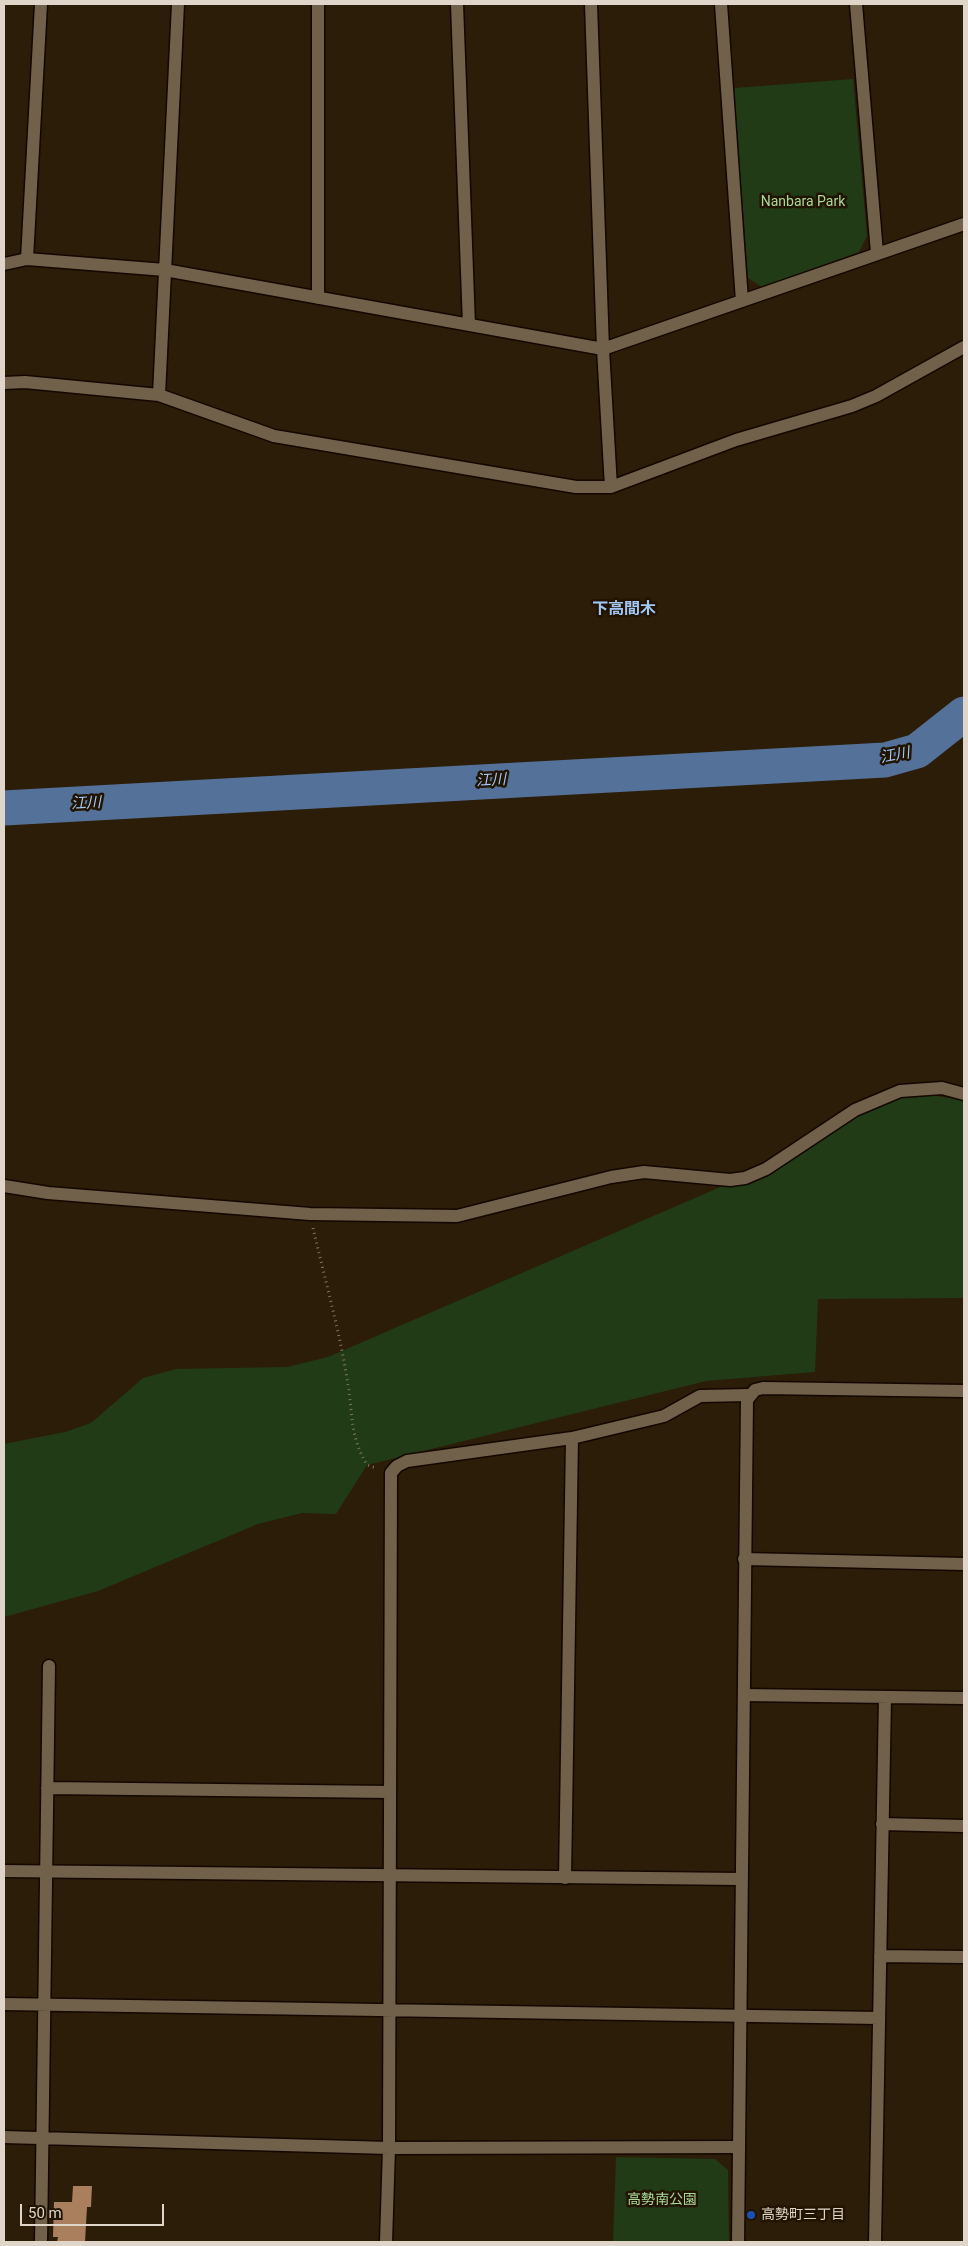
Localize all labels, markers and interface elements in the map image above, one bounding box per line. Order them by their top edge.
park label: Nanbara Park [761,194,845,210]
district label: 下高間木 [592,600,656,620]
water label: 江川 [879,744,911,768]
water label: 江川 [476,771,506,791]
water label: 江川 [71,794,101,814]
park label: 高勢南公園 [627,2192,697,2208]
scale bar [22,2194,166,2226]
text: 50 m [28,2204,62,2222]
place label: 高勢町三丁目 [761,2207,845,2223]
marker: 高勢町三丁目 [745,2209,757,2221]

